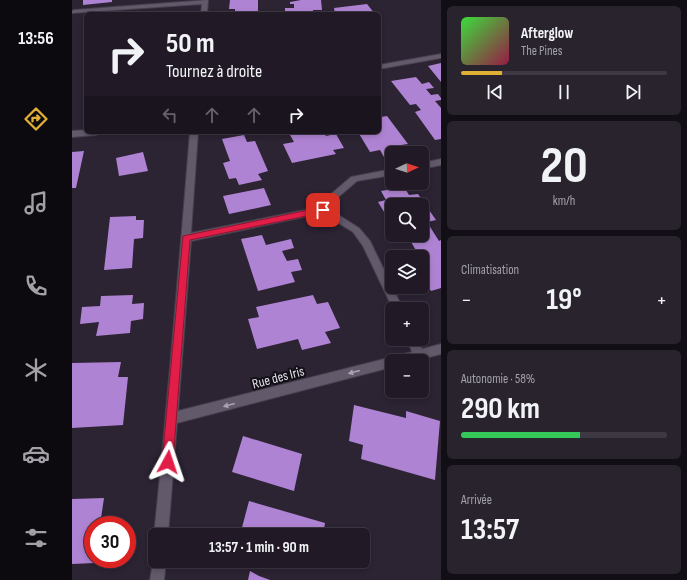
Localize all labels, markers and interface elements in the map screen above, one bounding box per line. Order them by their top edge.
text: Afterglow [521,24,573,43]
text: 50 m [166,27,215,60]
text: 13:56 [18,28,54,49]
icon: right [100,28,152,80]
text: The Pines [521,43,562,59]
text: Tournez à droite [166,61,262,82]
icon: previous [484,81,506,103]
icon: pause [553,81,575,103]
icon: next [622,81,644,103]
icon: left [159,104,181,126]
icon: ahead [201,104,223,126]
icon: ahead [243,104,265,126]
icon: right [285,104,307,126]
icon: directions [22,105,50,133]
text: 20 [540,135,588,198]
north arrow [385,146,429,190]
map controls [385,146,429,398]
icon: music [22,189,50,217]
pin [306,193,340,227]
text: km/h [553,193,575,209]
button: search [385,198,429,242]
icon: arrive [312,199,334,221]
button: layers [385,250,429,294]
text: Climatisation [461,262,519,278]
icon: phone [22,272,50,300]
text: 19° [546,282,582,318]
text: − [461,287,472,314]
text: + [656,287,667,314]
button: + [385,302,429,346]
button: − [385,354,429,398]
icon: climate [22,356,50,384]
street label: Rue des Iris [250,362,306,393]
one-way arrow [348,369,360,375]
text: Autonomie · 58% [461,371,535,387]
text: 290 km [461,391,540,427]
one-way arrow [222,402,234,408]
icon: car [22,440,50,468]
position arrow [147,441,189,483]
text: Arrivée [461,492,492,508]
text: 13:57 [461,512,519,548]
speed limit sign: 30 [84,516,136,568]
icon: filters [22,524,50,552]
text: 13:57 · 1 min · 90 m [209,538,309,557]

